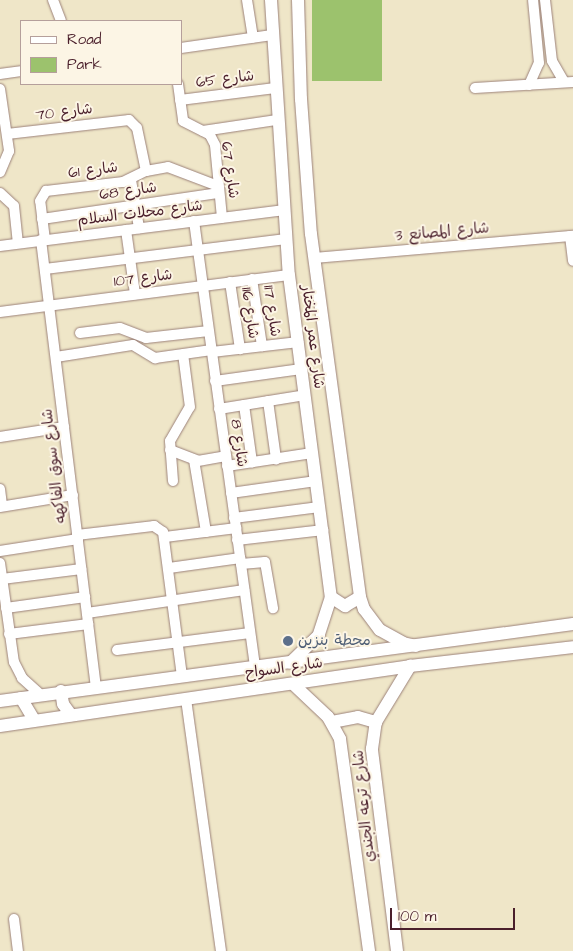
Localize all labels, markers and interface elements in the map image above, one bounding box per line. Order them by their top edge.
legend [20,20,182,85]
text: Road [67,29,101,50]
text: Park [67,54,102,75]
street label: شارع 65 [195,67,255,91]
street label: شارع 70 [35,100,93,124]
street label: شارع 67 [217,140,243,200]
street label: شارع 61 [67,158,119,182]
street label: شارع 68 [98,178,158,204]
street label: شارع محلات السلام [76,196,204,230]
street label: شارع المصانع 3 [394,219,490,245]
street label: شارع 107 [113,265,173,291]
street label: شارع 117 [260,284,284,338]
street label: شارع عمر المختار [298,284,328,390]
street label: شارع 116 [237,286,263,340]
street label: شارع سوق الفاكهه [38,408,70,524]
street label: شارع 8 [227,418,251,468]
place label: محطة بنزين [298,632,371,650]
marker: محطة بنزين [282,635,294,647]
street label: شارع السواح [244,654,324,682]
street label: شارع ترعه الجندي [349,749,379,863]
scale bar [393,898,518,930]
text: 100 m [398,906,437,927]

